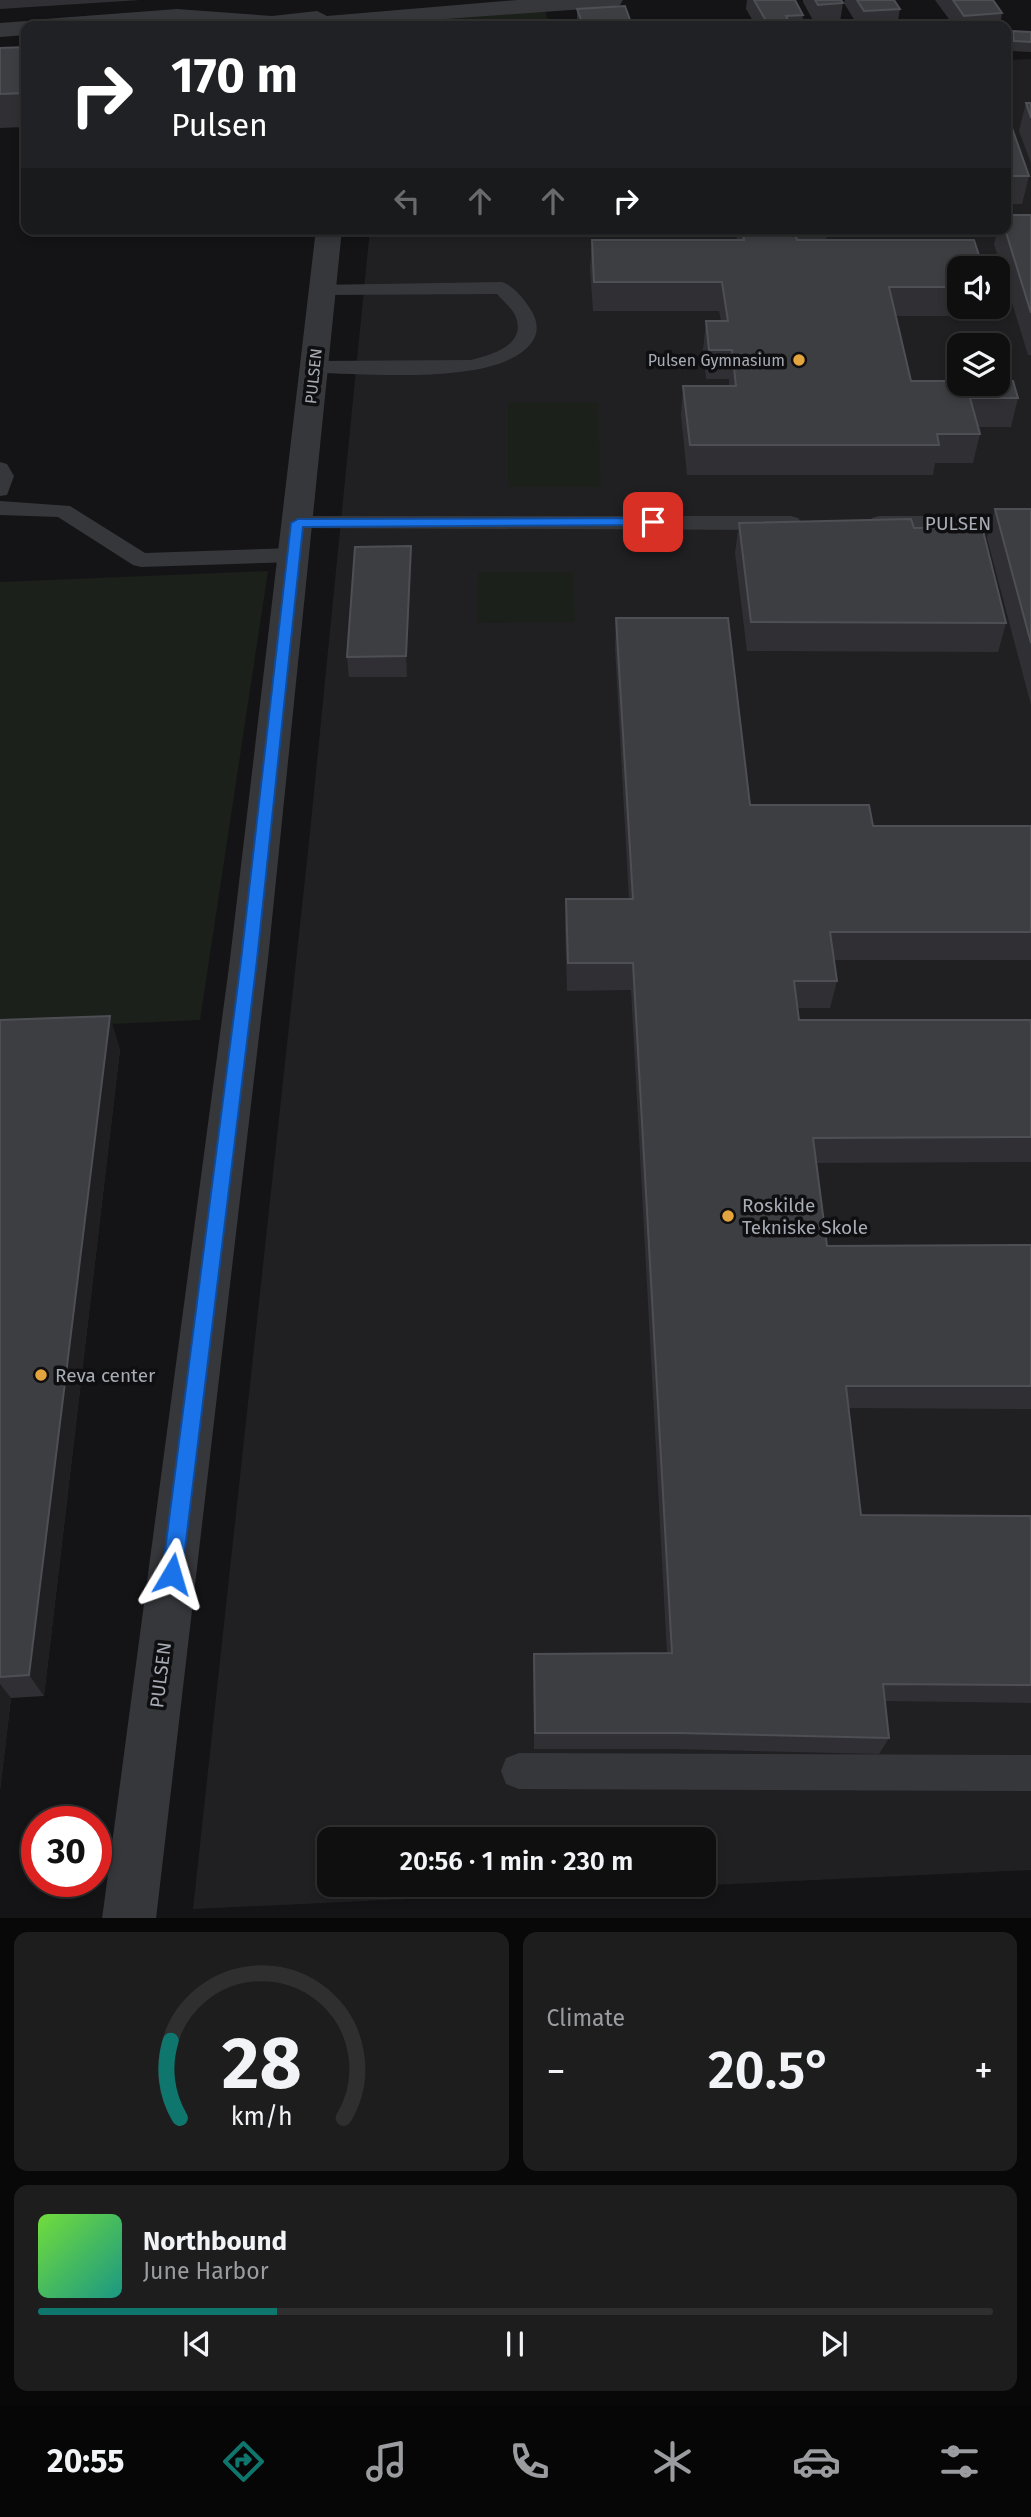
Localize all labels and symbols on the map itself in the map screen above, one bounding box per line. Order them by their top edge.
street label: PULSEN [301,347,326,405]
place label: Pulsen Gymnasium [648,351,785,370]
marker: Pulsen Gymnasium [791,352,807,368]
pin [623,492,683,552]
street label: PULSEN [925,512,991,535]
place label: Roskilde Tekniske Skole [742,1194,868,1239]
marker: Roskilde Tekniske Skole [720,1208,736,1224]
place label: Reva center [55,1364,156,1387]
marker: Reva center [33,1367,49,1383]
position arrow [135,1537,209,1611]
street label: PULSEN [145,1641,176,1709]
speed limit sign: 30 [21,1806,112,1897]

